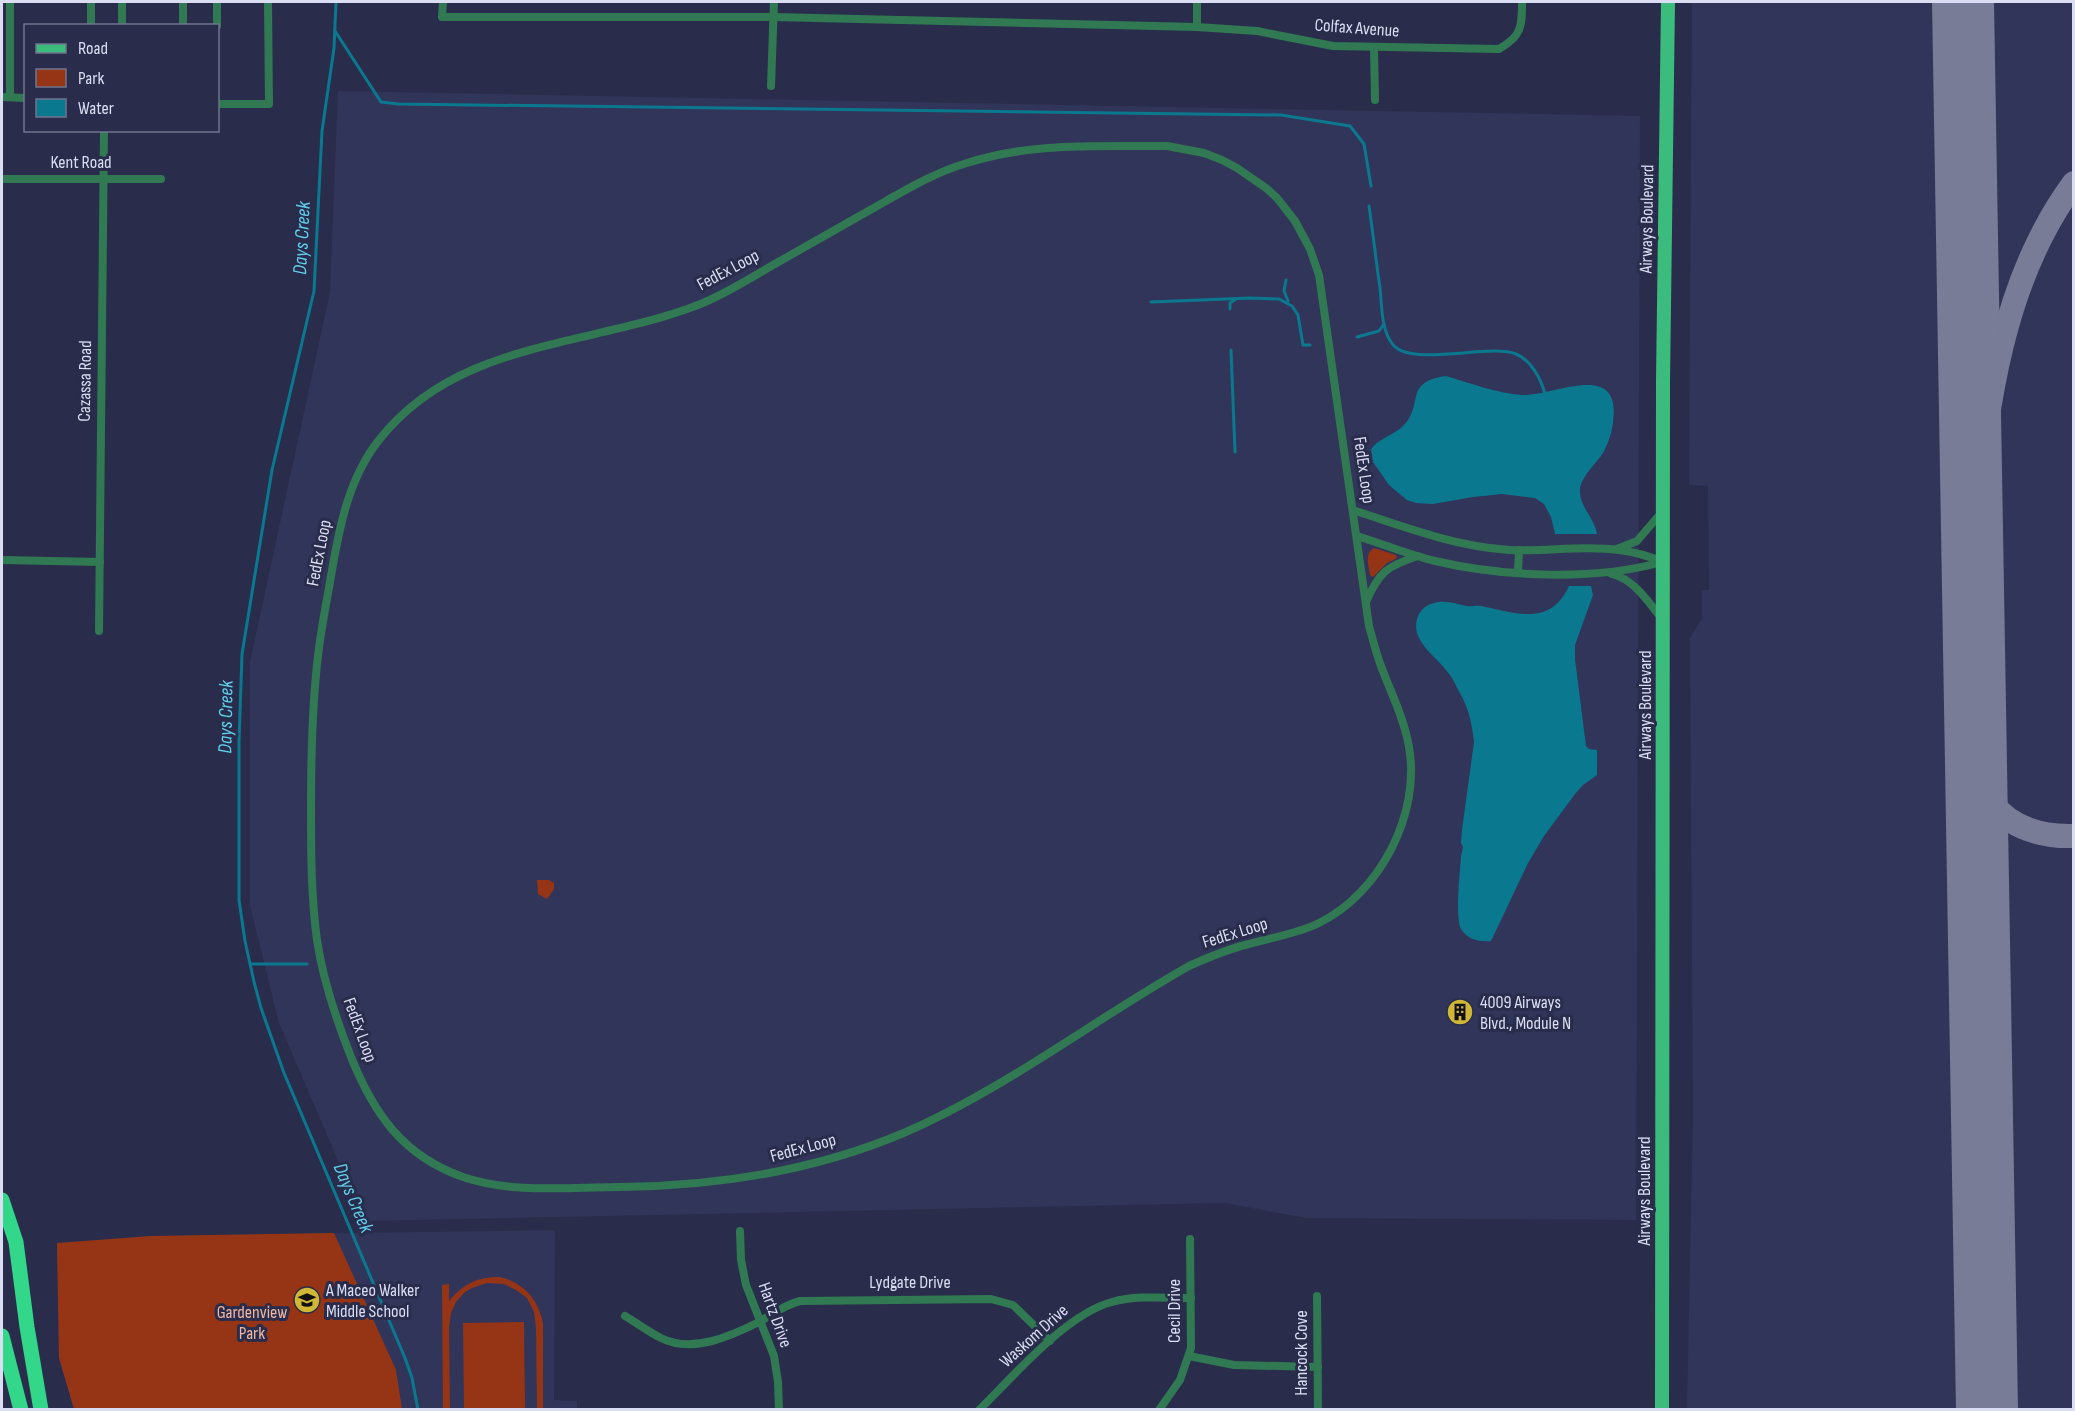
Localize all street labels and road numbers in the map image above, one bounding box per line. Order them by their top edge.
street label: Colfax Avenue [1314,15,1400,41]
street label: Kent Road [50,152,112,173]
street label: Airways Boulevard [1636,164,1658,275]
street label: FedEx Loop [693,245,763,295]
street label: Cazassa Road [74,340,96,422]
street label: FedEx Loop [1349,435,1379,505]
street label: FedEx Loop [302,518,336,588]
street label: Airways Boulevard [1635,651,1656,760]
street label: FedEx Loop [1200,913,1270,953]
street label: FedEx Loop [339,995,381,1065]
street label: FedEx Loop [768,1129,838,1167]
street label: Airways Boulevard [1634,1137,1655,1246]
street label: Lydgate Drive [869,1272,951,1293]
street label: Cecil Drive [1164,1279,1185,1343]
street label: Hartz Drive [754,1280,796,1350]
street label: Waskom Drive [996,1300,1072,1372]
street label: Hancock Cove [1291,1310,1312,1396]

